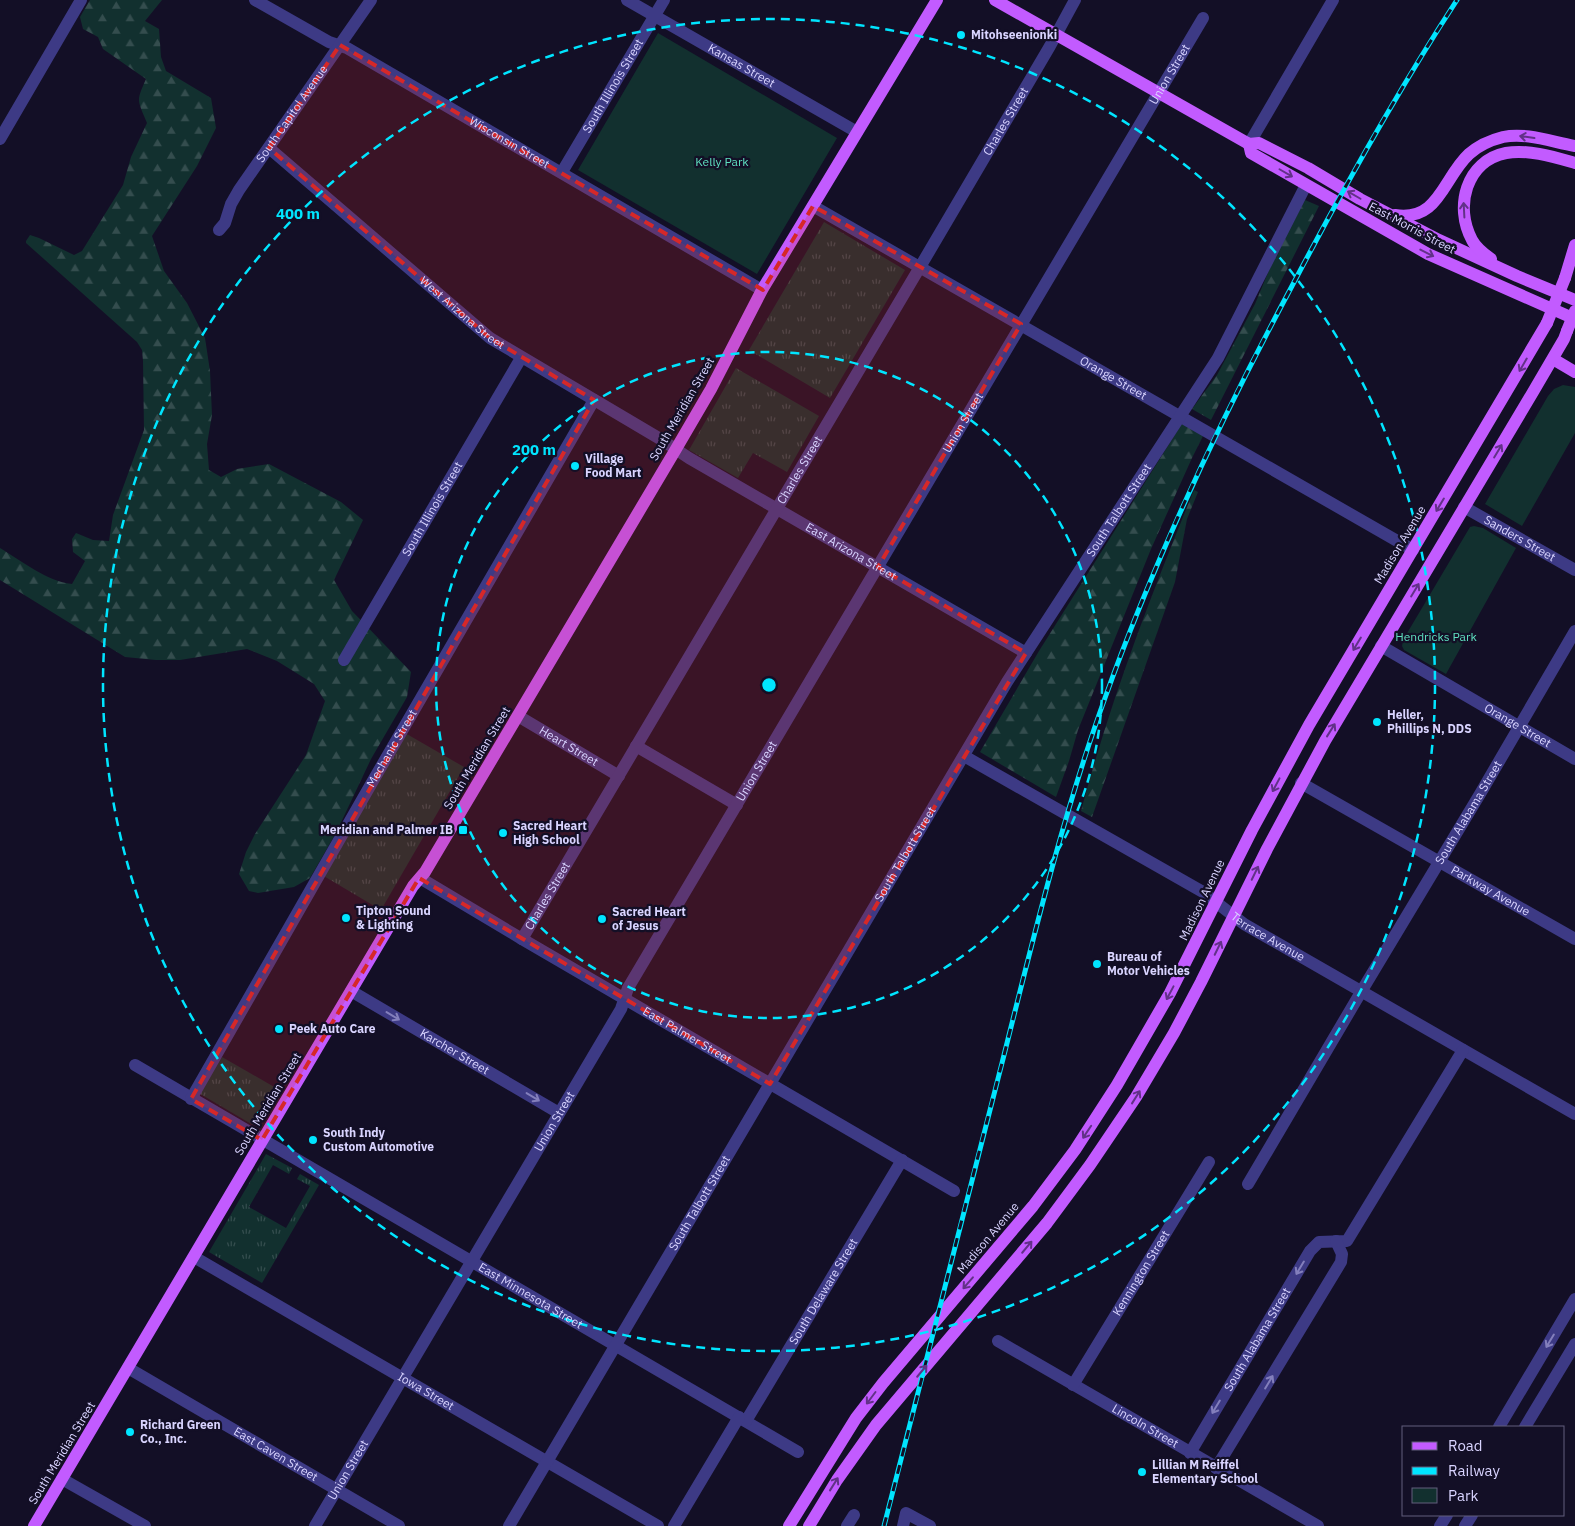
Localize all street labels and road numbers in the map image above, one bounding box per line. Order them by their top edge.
street label: South Illinois Street [579,36,646,136]
street label: Kansas Street [706,40,778,90]
street label: Union Street [1146,41,1193,107]
street label: South Capitol Avenue [252,62,331,165]
street label: Charles Street [979,84,1031,158]
street label: Wisconsin Street [467,113,553,172]
street label: East Morris Street [1366,198,1458,257]
street label: West Arizona Street [417,273,508,352]
street label: Orange Street [1077,353,1150,403]
street label: South Meridian Street [646,354,717,463]
street label: Union Street [939,390,986,455]
street label: Charles Street [773,433,825,507]
street label: South Illinois Street [399,459,466,559]
street label: South Talbott Street [1083,461,1154,559]
street label: Madison Avenue [1370,503,1429,586]
street label: Sanders Street [1481,512,1558,564]
street label: East Arizona Street [803,519,899,583]
street label: Orange Street [1482,700,1554,750]
street label: South Meridian Street [440,704,513,812]
street label: Mechanic Street [363,707,420,790]
street label: Heart Street [537,722,601,769]
street label: Union Street [732,738,780,804]
street label: South Alabama Street [1432,758,1505,867]
street label: South Talbott Street [871,804,939,904]
street label: Madison Avenue [1175,856,1228,943]
street label: Charles Street [521,859,573,933]
street label: Parkway Avenue [1448,862,1533,919]
street label: Terrace Avenue [1228,909,1308,964]
street label: East Palmer Street [640,1003,735,1067]
street label: Karcher Street [417,1025,492,1077]
street label: South Meridian Street [231,1050,304,1158]
street label: Union Street [530,1088,578,1154]
street label: South Talbott Street [665,1152,733,1253]
street label: Madison Avenue [953,1199,1022,1276]
street label: Kennington Street [1109,1227,1173,1318]
street label: South Delaware Street [786,1235,861,1347]
street label: East Minnesota Street [476,1259,586,1332]
street label: South Alabama Street [1220,1285,1294,1394]
street label: Iowa Street [395,1369,457,1413]
street label: South Meridian Street [25,1399,98,1507]
street label: Lincoln Street [1109,1401,1181,1451]
street label: East Caven Street [231,1423,321,1484]
street label: Union Street [324,1437,371,1503]

